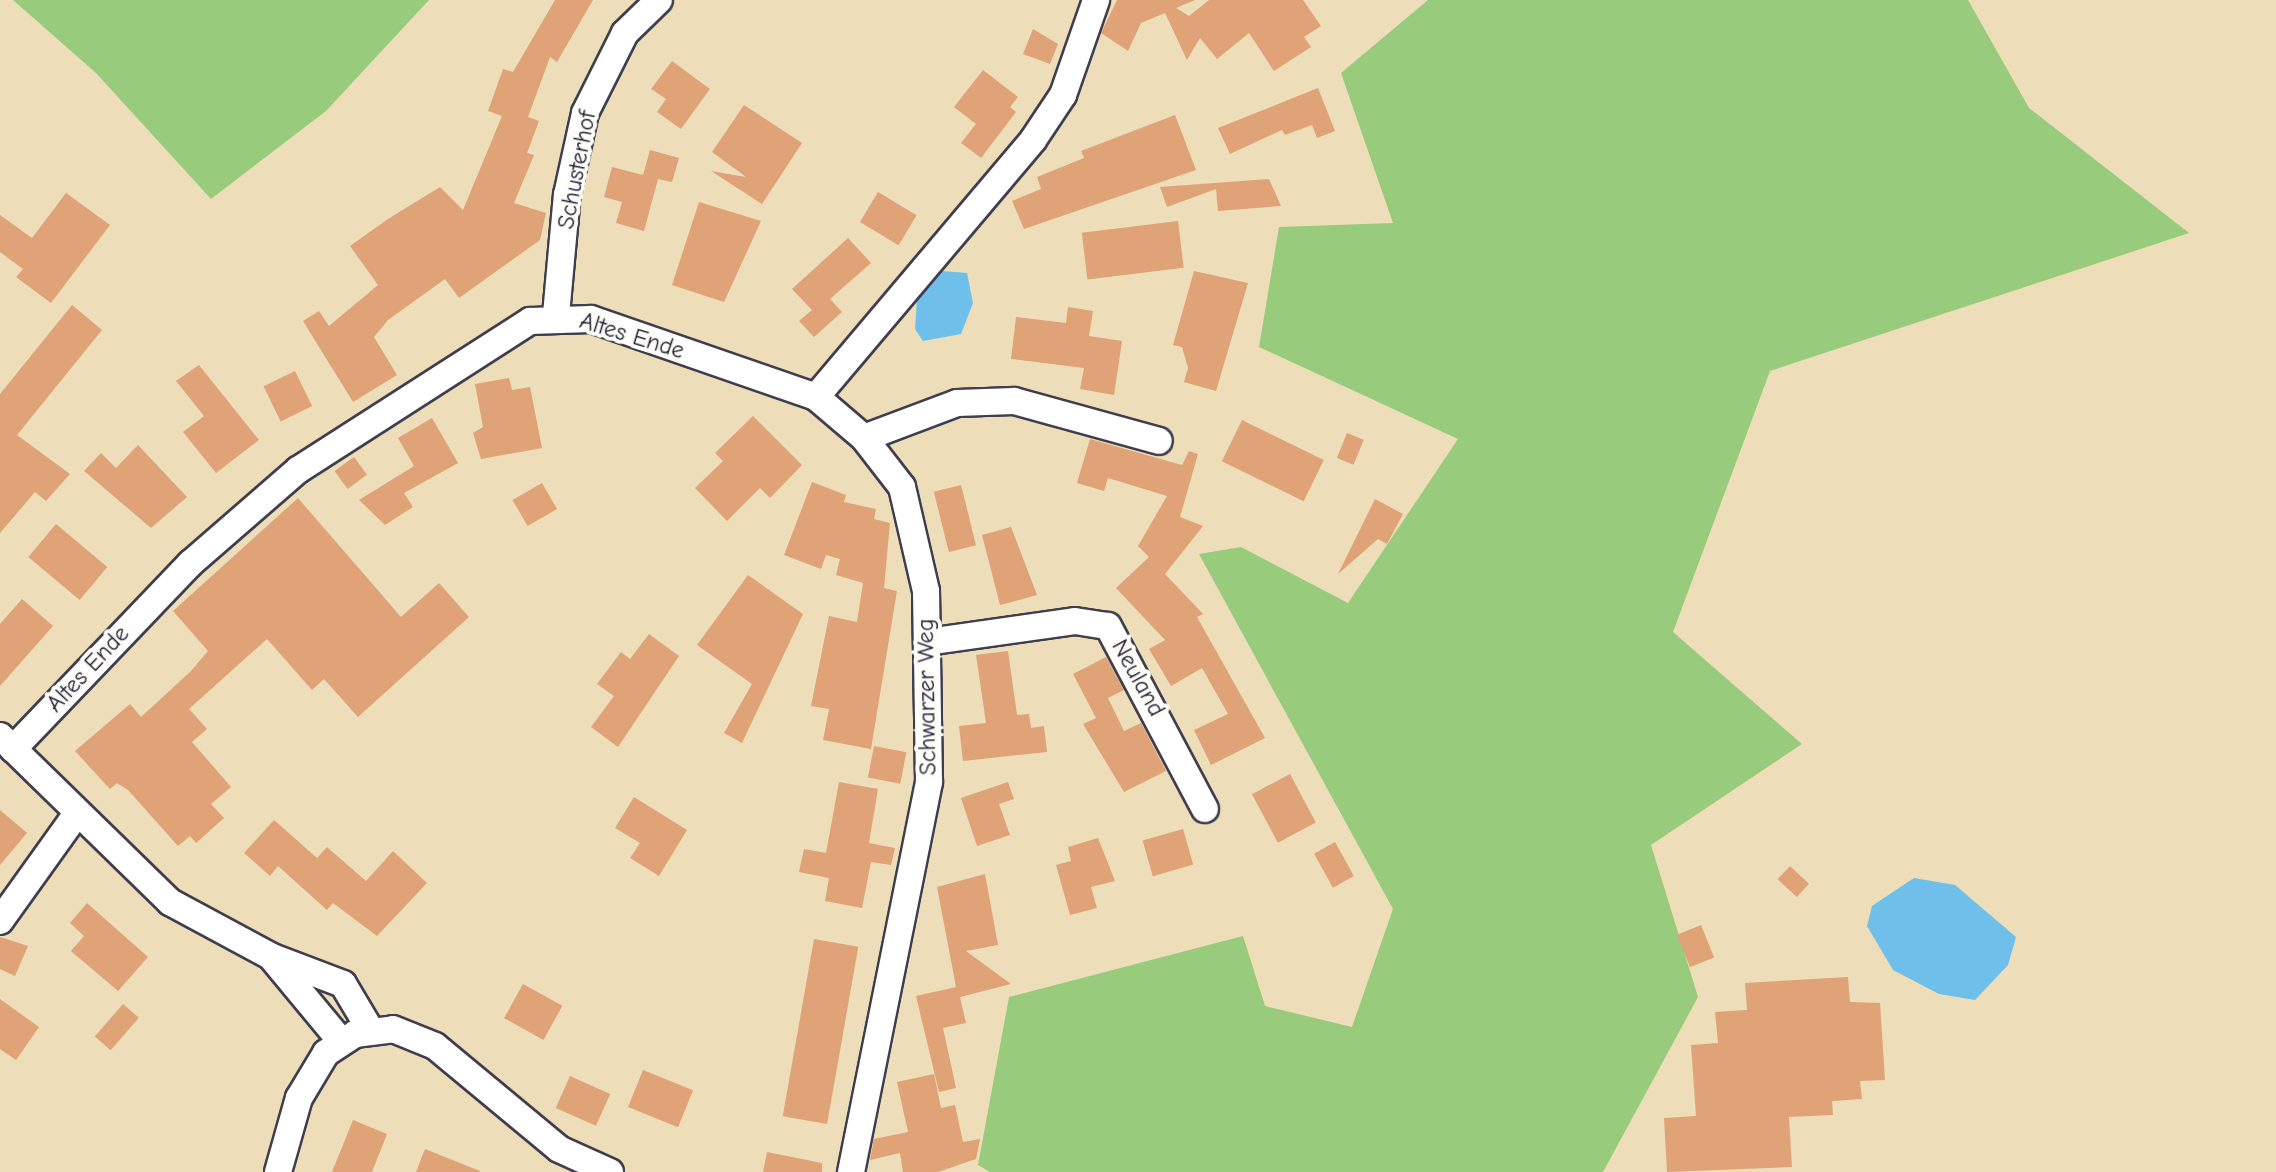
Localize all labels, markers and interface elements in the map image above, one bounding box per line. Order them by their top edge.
street label: Schusterhof [551,108,603,232]
street label: Altes Ende [576,306,688,366]
street label: Schwarzer Weg [911,618,943,776]
street label: Altes Ende [41,620,135,718]
street label: Neuland [1105,634,1171,722]

